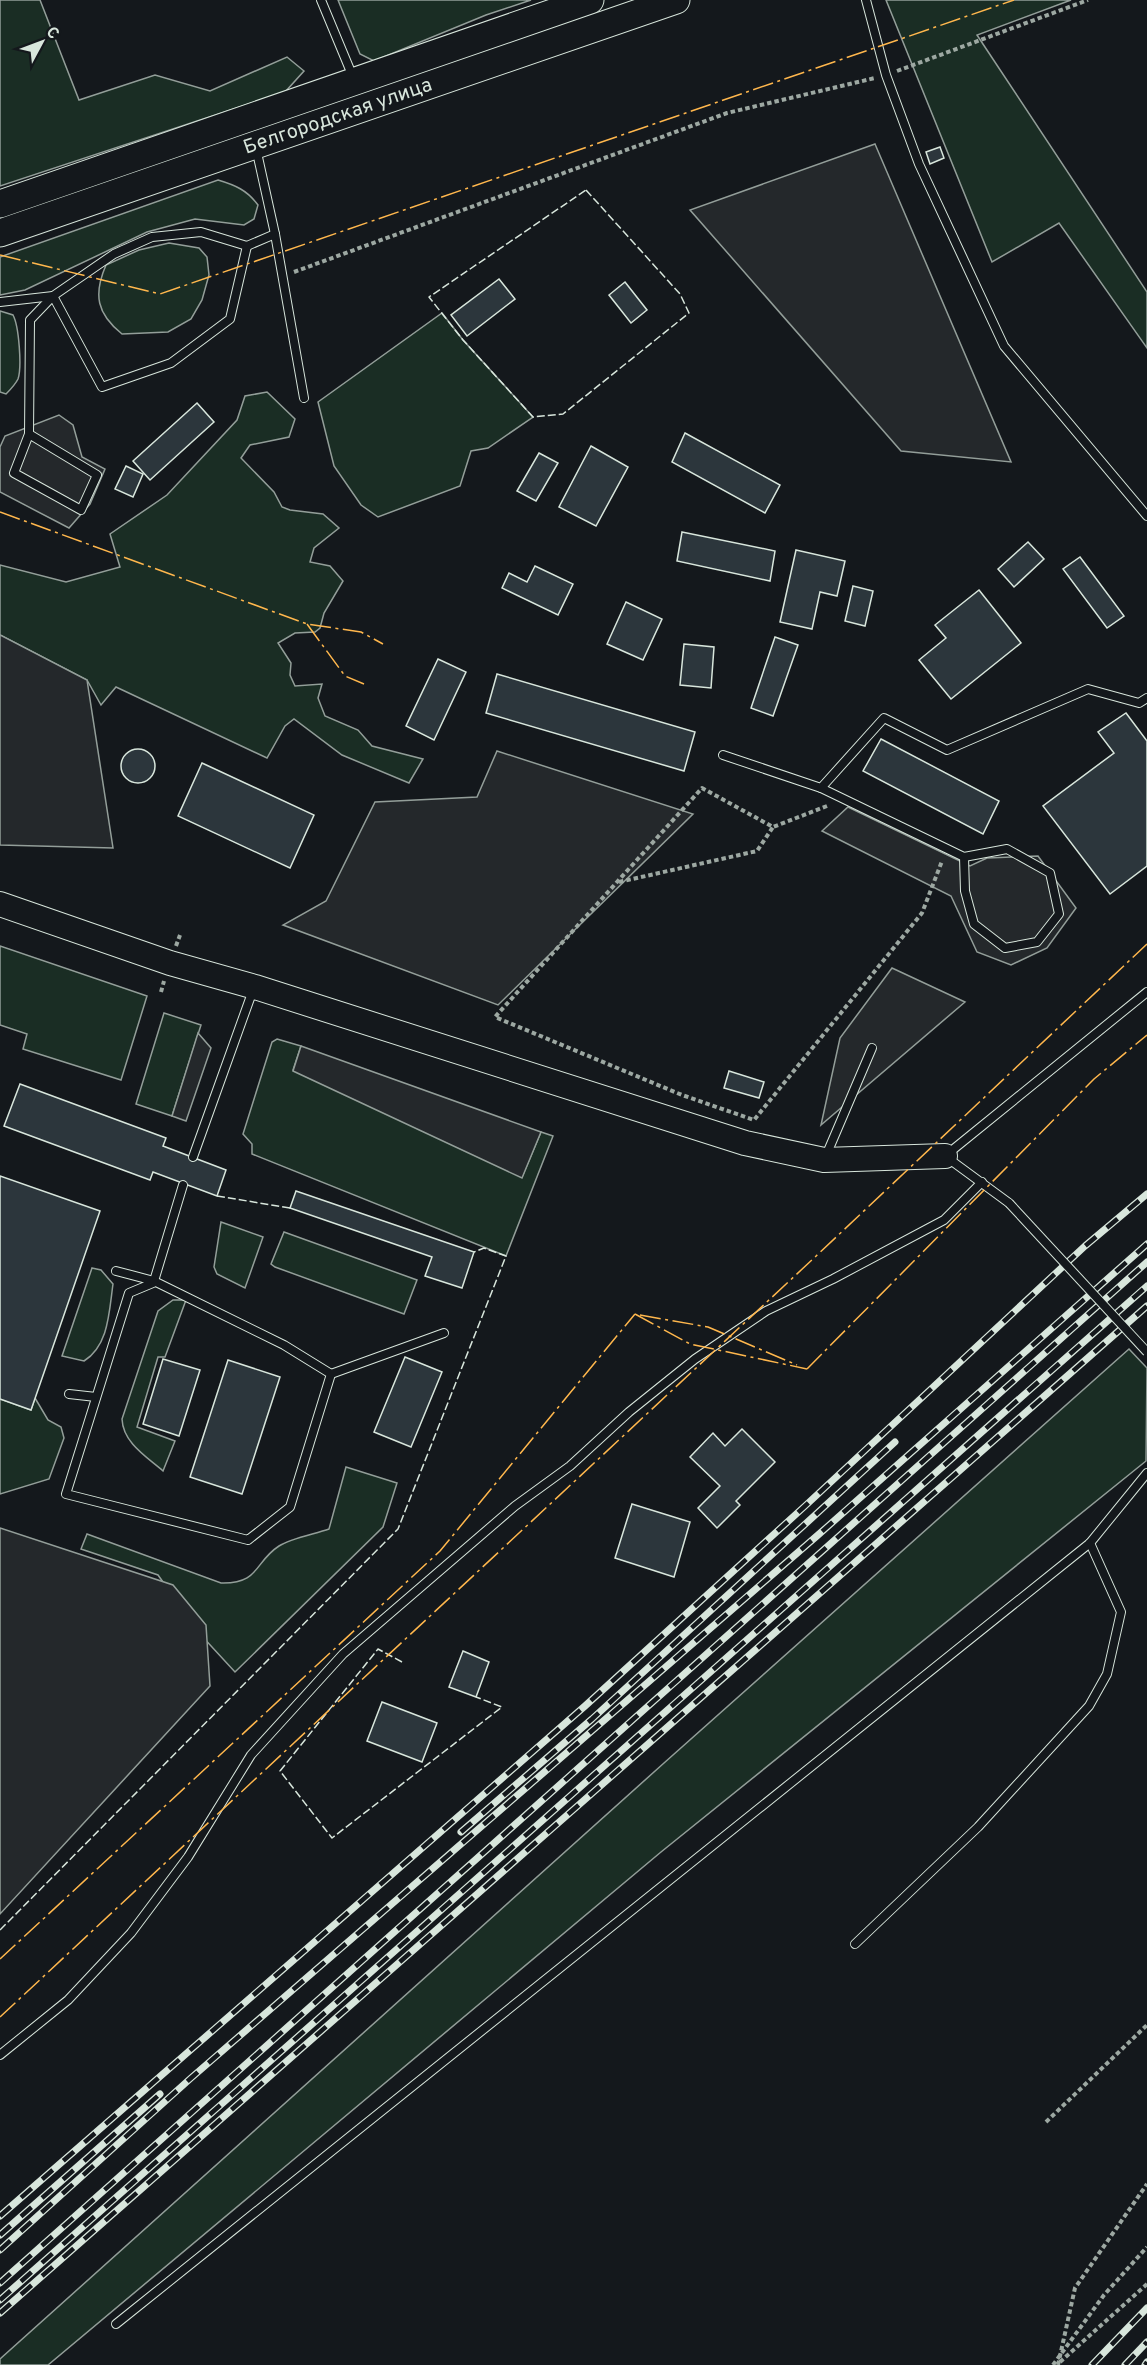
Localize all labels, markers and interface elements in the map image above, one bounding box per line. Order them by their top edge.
north arrow [12,12,72,72]
text: С [41,23,63,44]
street label: Белгородская улица [240,73,436,161]

